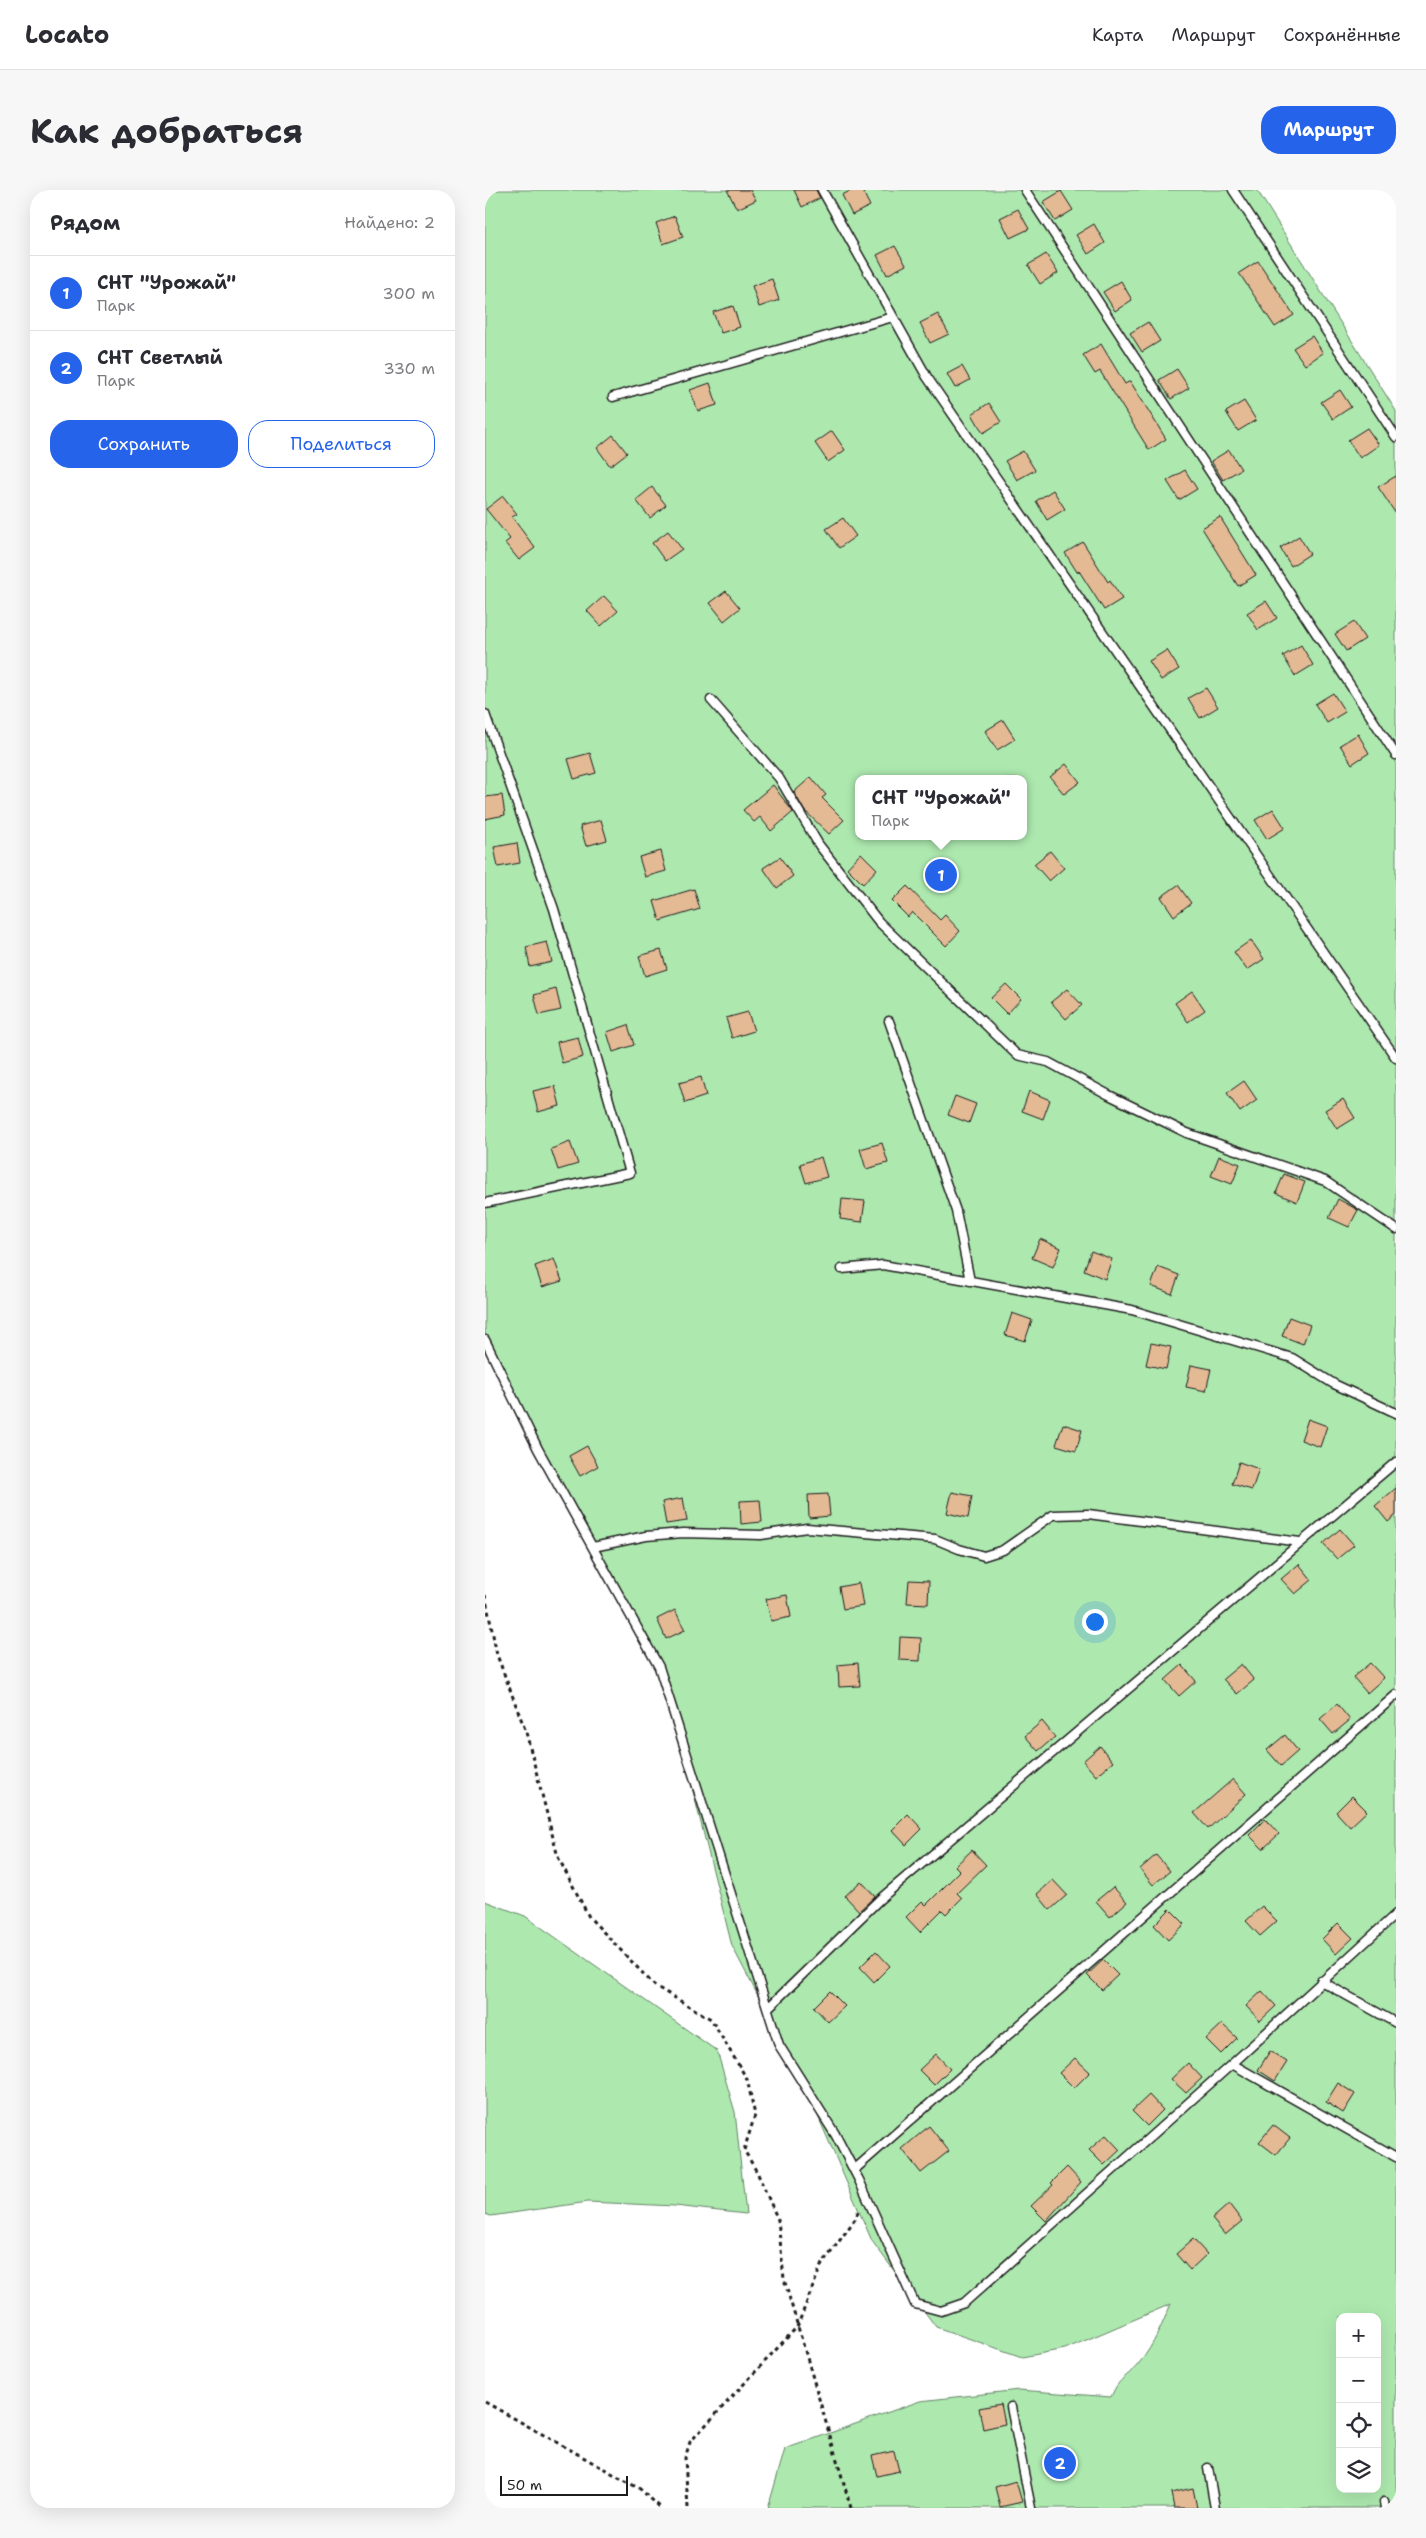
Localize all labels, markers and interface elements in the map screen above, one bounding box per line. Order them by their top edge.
text: Locato [25,19,109,51]
text: Карта [1092,23,1143,47]
text: Маршрут [1171,23,1255,47]
text: Сохранённые [1283,23,1401,47]
button: Маршрут [1261,106,1396,154]
text: Как добраться [30,107,303,154]
text: Рядом [50,209,120,237]
text: Найдено: 2 [344,212,435,233]
text: СНТ "Урожай" [97,270,236,295]
text: 1 [62,283,70,304]
text: 300 m [383,283,435,304]
text: Парк [97,295,135,316]
text: СНТ Светлый [97,345,223,370]
text: 2 [60,358,72,379]
text: 330 m [383,358,435,379]
text: Парк [97,370,135,391]
button: Сохранить [50,420,238,468]
button: Поделиться [248,420,435,468]
popup [855,775,1027,840]
text: СНТ "Урожай" [871,785,1011,810]
text: Парк [871,810,909,831]
pin: 1 [925,856,957,894]
your location [1082,1609,1108,1635]
map controls [1336,2313,1381,2493]
button: + [1336,2313,1381,2358]
button: − [1336,2358,1381,2403]
button: locate [1336,2403,1381,2448]
pin: 2 [1044,2444,1076,2482]
button: layers [1336,2448,1381,2493]
scale bar [500,2473,627,2496]
text: 50 m [507,2476,542,2494]

